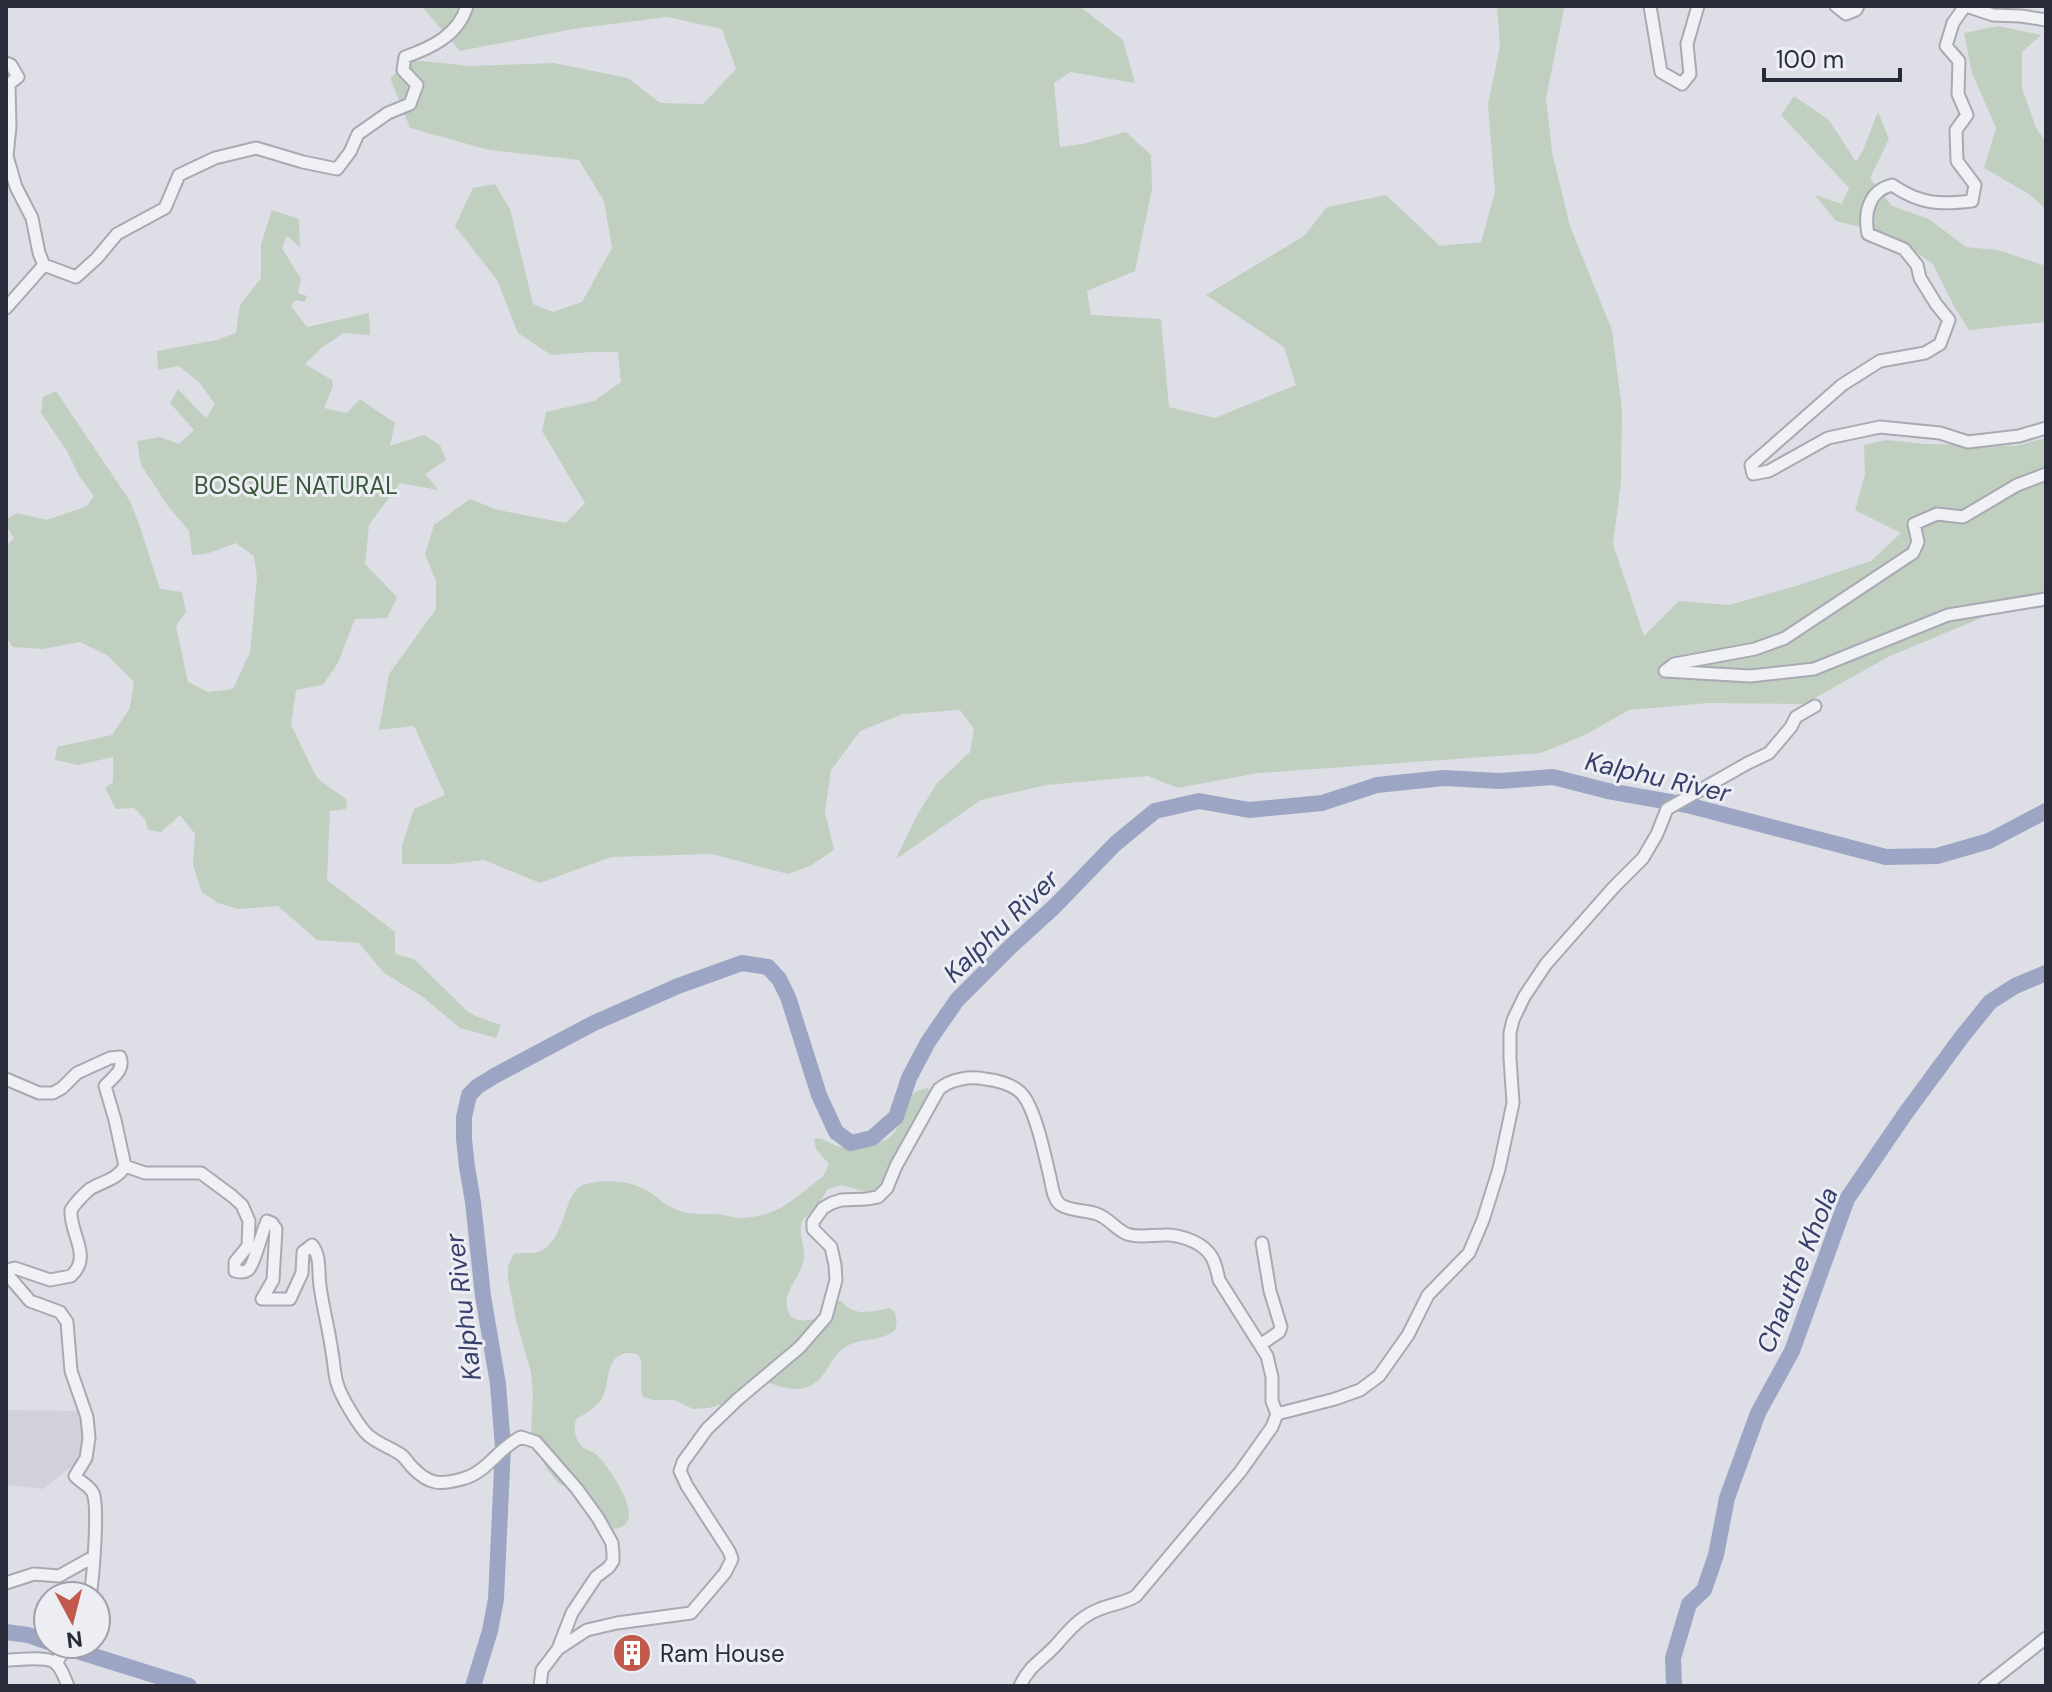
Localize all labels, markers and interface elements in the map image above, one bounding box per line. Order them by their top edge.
scale bar [1764,32,1900,82]
text: 100 m [1776,44,1844,75]
park label: BOSQUE NATURAL [194,470,398,501]
water label: Kalphu River [1582,744,1735,811]
water label: Kalphu River [936,861,1067,990]
water label: Chauthe Khola [1748,1182,1846,1358]
water label: Kalphu River [437,1230,489,1383]
north arrow [32,1580,112,1660]
text: N [65,1624,84,1655]
building icon: Ram House [611,1632,653,1674]
place label: Ram House [660,1638,785,1669]

